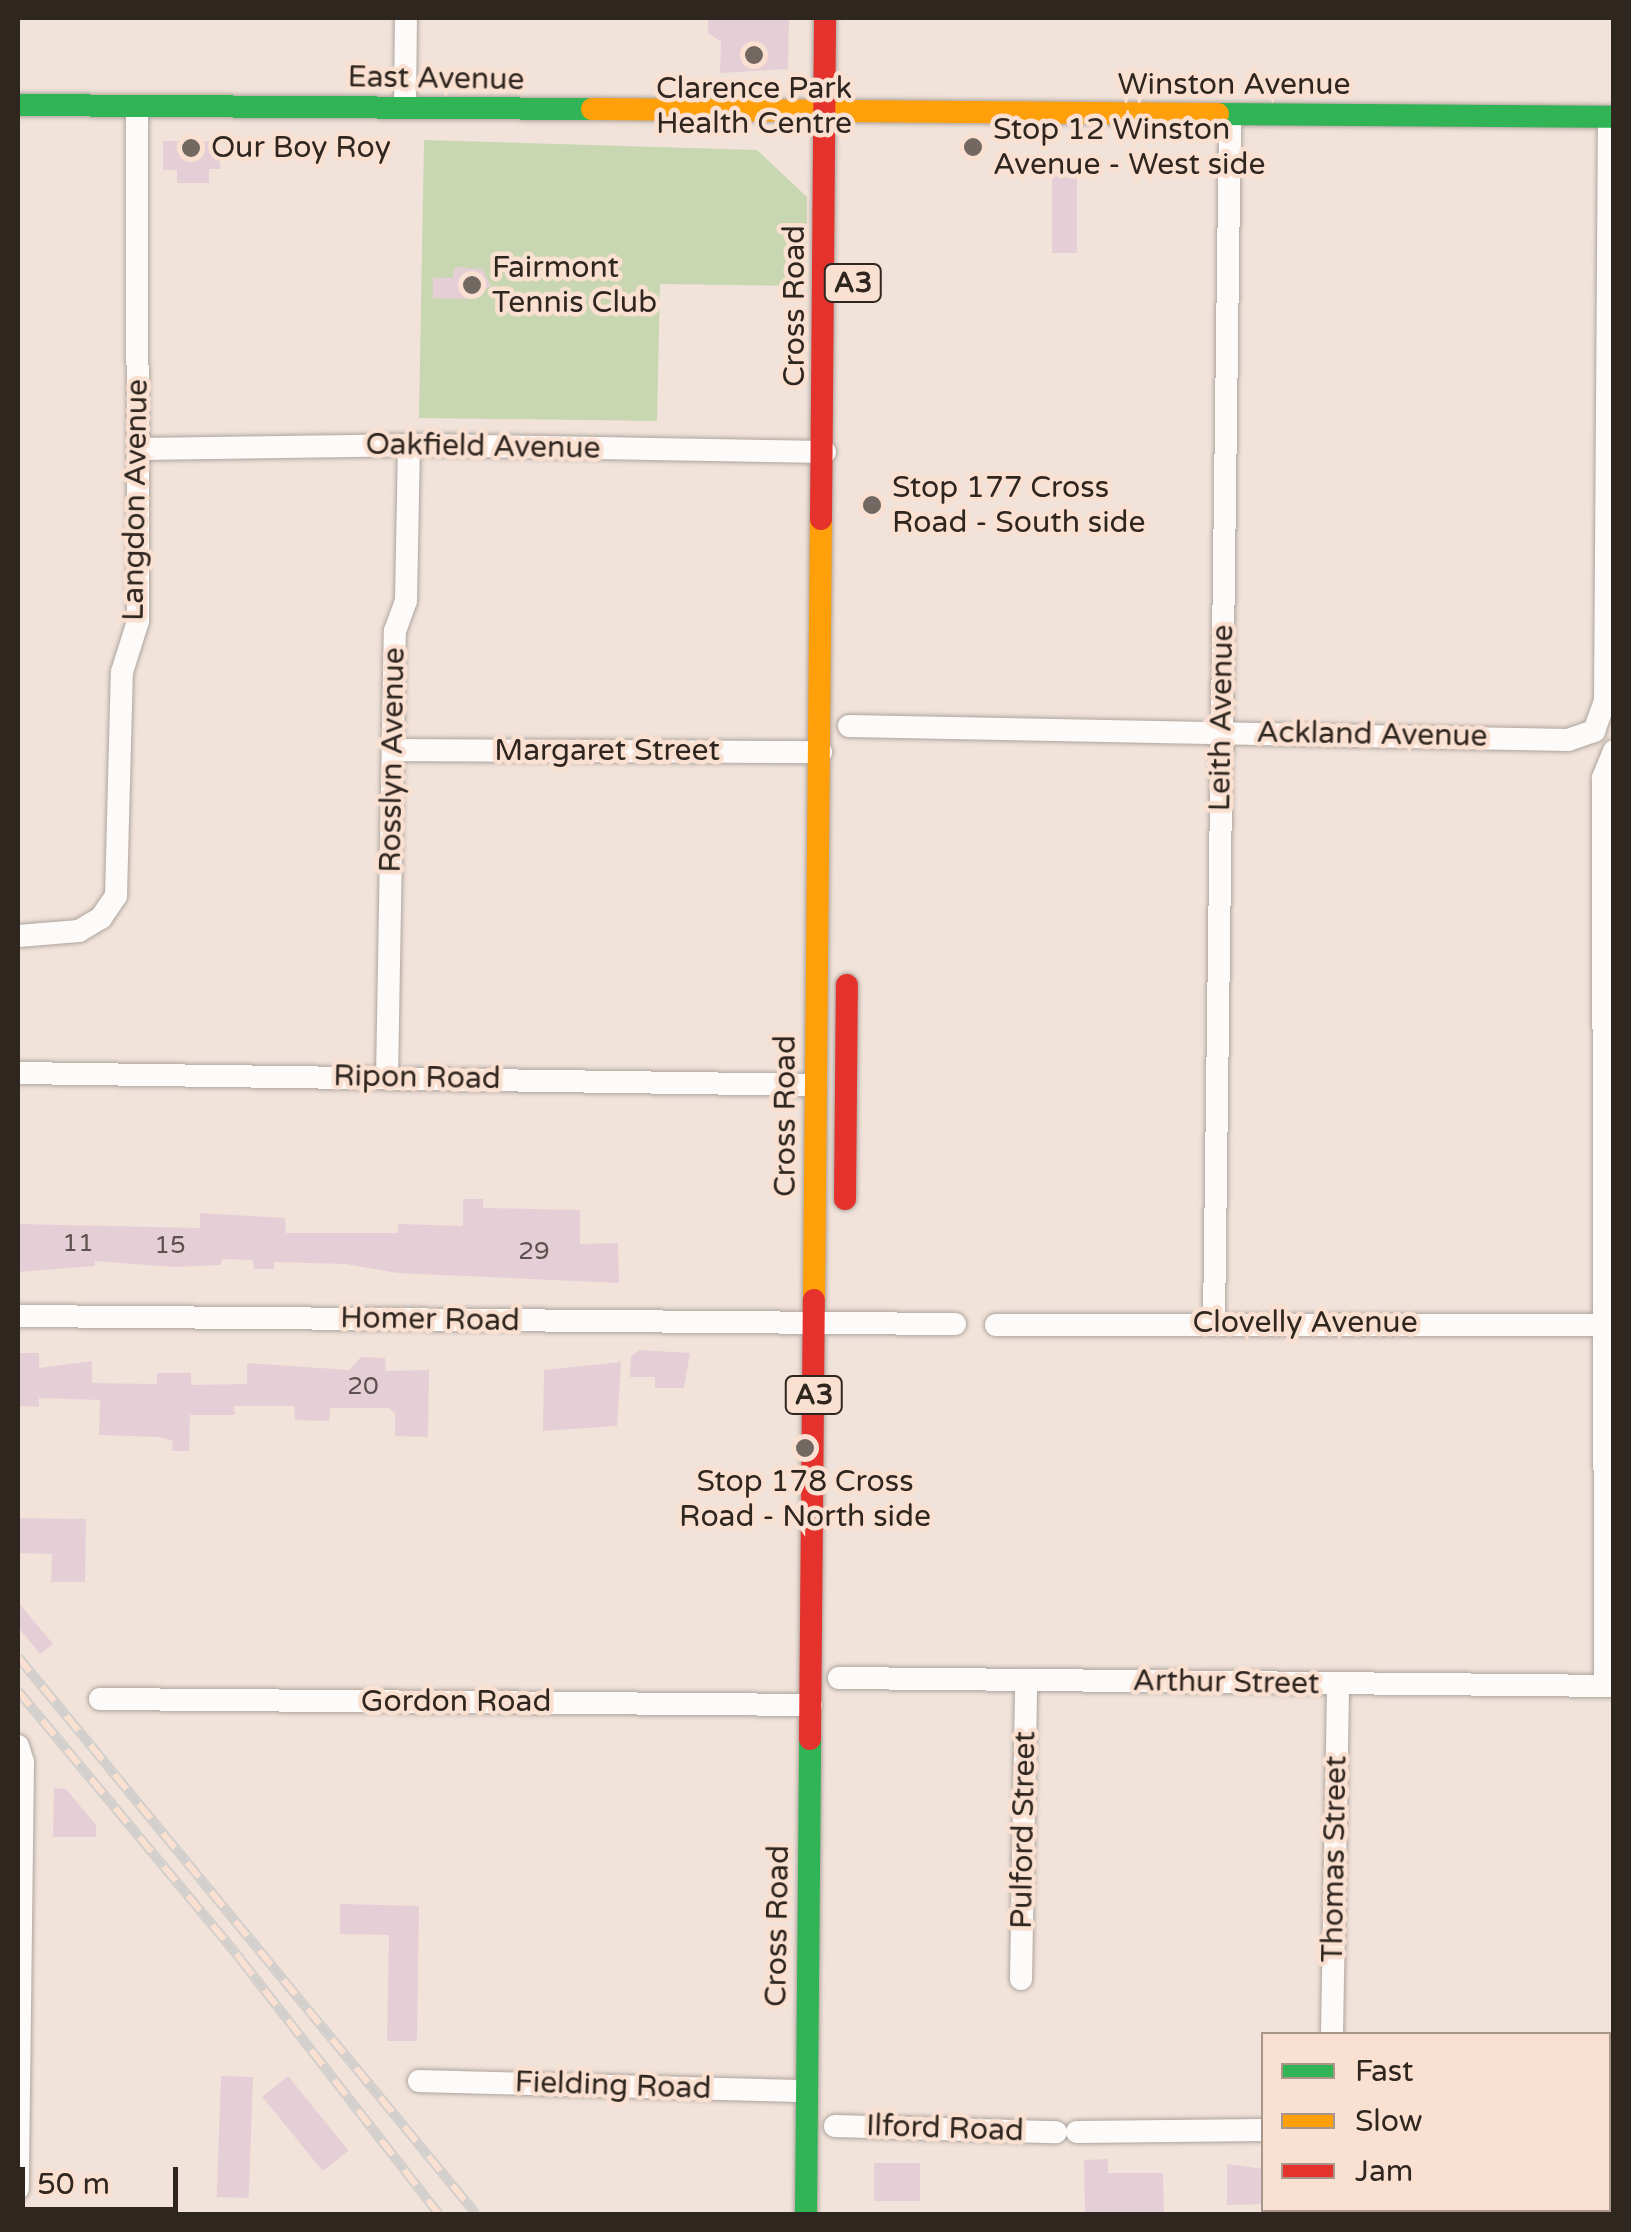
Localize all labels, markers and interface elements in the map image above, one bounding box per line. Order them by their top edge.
marker: Clarence Park Health Centre [743,44,765,66]
street label: East Avenue [347,59,525,99]
street label: Winston Avenue [1118,67,1350,103]
place label: Clarence Park Health Centre [656,71,852,142]
place label: Stop 12 Winston Avenue - West side [993,112,1265,182]
place label: Our Boy Roy [211,130,391,166]
marker: Stop 12 Winston Avenue - West side [962,136,984,158]
marker: Our Boy Roy [180,137,202,159]
street label: Cross Road [777,225,813,387]
place label: Fairmont Tennis Club [492,250,657,320]
road number: A3 [823,260,883,306]
marker: Fairmont Tennis Club [461,274,483,296]
street label: Langdon Avenue [116,379,156,621]
street label: Oakfield Avenue [365,427,601,467]
place label: Stop 177 Cross Road - South side [892,470,1146,540]
marker: Stop 177 Cross Road - South side [861,494,883,516]
street label: Leith Avenue [1202,624,1242,812]
street label: Rosslyn Avenue [373,647,413,873]
street label: Ackland Avenue [1256,715,1488,755]
street label: Margaret Street [494,733,720,769]
street label: Cross Road [768,1035,804,1197]
street label: Ripon Road [333,1059,501,1097]
house number: 11 [62,1228,94,1258]
house number: 15 [154,1230,186,1260]
house number: 29 [518,1236,550,1266]
street label: Homer Road [340,1300,520,1340]
street label: Clovelly Avenue [1192,1305,1418,1341]
house number: 20 [347,1371,379,1401]
road number: A3 [784,1372,844,1418]
marker: Stop 178 Cross Road - North side [794,1437,816,1459]
place label: Stop 178 Cross Road - North side [679,1464,931,1534]
street label: Arthur Street [1132,1663,1320,1703]
street label: Gordon Road [361,1684,551,1720]
street label: Pulford Street [1004,1731,1044,1929]
street label: Thomas Street [1315,1755,1355,1963]
street label: Cross Road [759,1845,797,2007]
legend [1261,2032,1611,2212]
text: Fast [1355,2053,1414,2090]
street label: Fielding Road [514,2065,712,2107]
text: Slow [1355,2103,1423,2140]
street label: Ilford Road [866,2108,1024,2150]
scale bar [25,2147,182,2209]
text: Jam [1355,2153,1413,2190]
text: 50 m [37,2166,110,2203]

